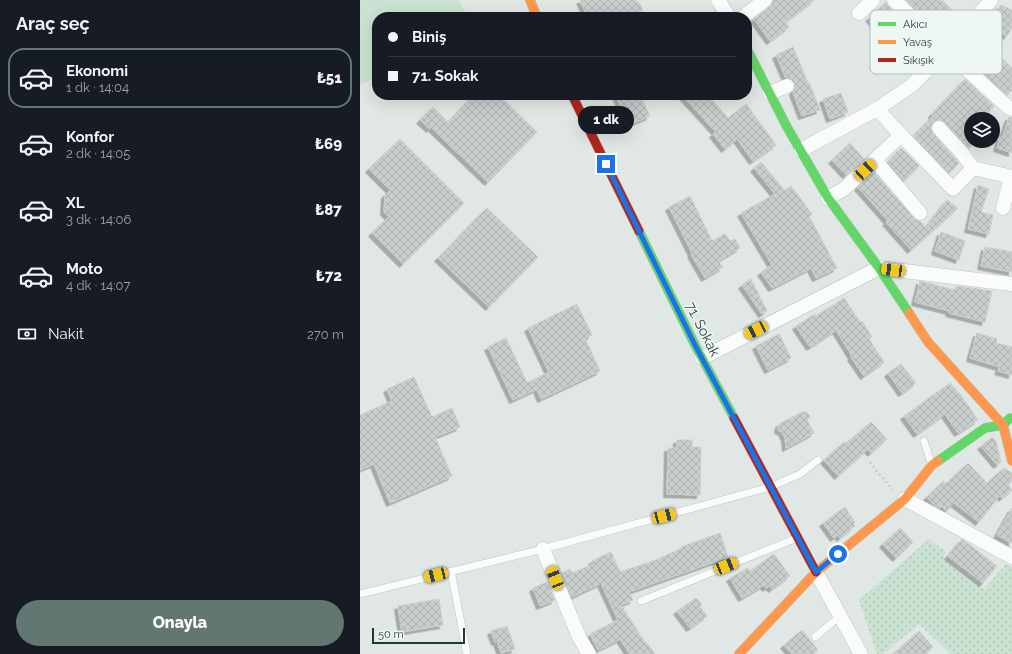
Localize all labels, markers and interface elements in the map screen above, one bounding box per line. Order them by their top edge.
legend [870,10,1002,74]
text: Araç seç [16,13,90,34]
text: Akıcı [903,18,927,31]
text: Biniş [412,28,446,46]
text: Yavaş [903,36,932,49]
text: Sıkışık [903,54,934,67]
icon: car [18,60,54,96]
text: Ekonomi [66,62,128,80]
text: 71. Sokak [412,67,478,85]
text: ₺51 [317,69,342,87]
text: 1 dk · 14:04 [66,80,129,95]
callout: 1 dk [578,106,634,134]
text: 1 dk [593,112,619,127]
map controls [964,112,1000,148]
button: layers [964,112,1000,148]
icon: car [18,126,54,162]
text: Konfor [66,128,114,146]
text: ₺69 [315,135,342,153]
text: 2 dk · 14:05 [66,146,130,161]
route end [597,155,615,173]
car [852,157,878,183]
icon: car [18,192,54,228]
text: XL [66,194,84,212]
text: ₺87 [315,201,342,219]
text: 3 dk · 14:06 [66,212,131,227]
icon: car [18,258,54,294]
text: Moto [66,260,103,278]
car [880,263,906,277]
text: ₺72 [316,267,342,285]
text: 4 dk · 14:07 [66,278,130,293]
street label: 71. Sokak [682,299,724,359]
car [743,319,769,341]
icon: cash [16,323,38,345]
text: Nakit [48,325,84,343]
text: 270 m [307,327,344,342]
car [651,507,677,525]
route start [829,545,847,563]
car [713,556,739,576]
car [545,565,565,591]
car [423,566,449,584]
button: Onayla [16,600,344,646]
scale bar [372,626,465,645]
text: 50 m [378,628,404,641]

